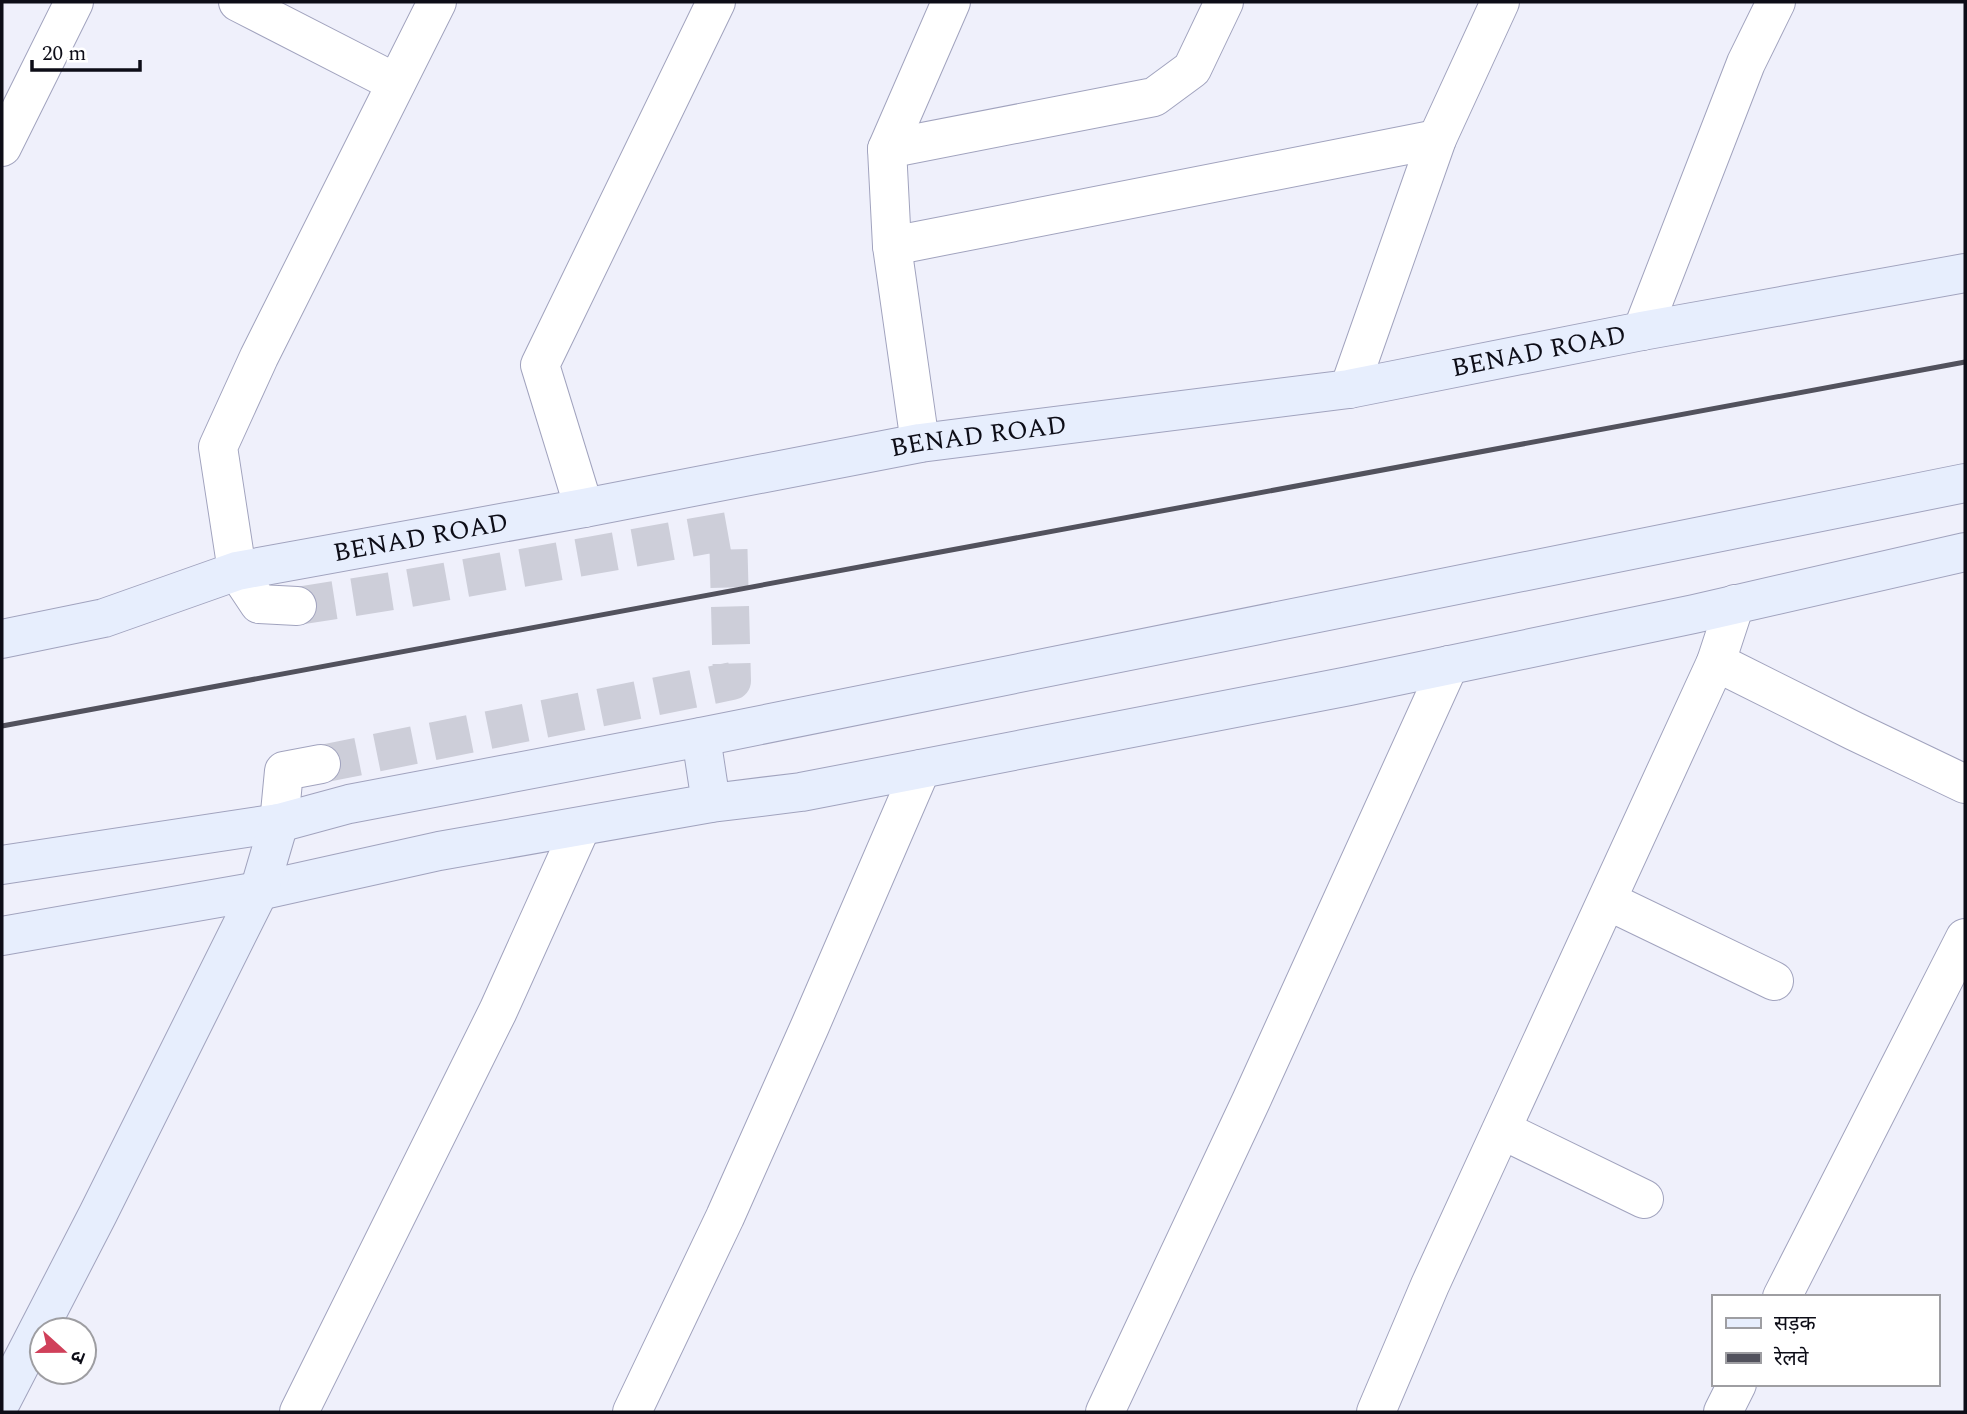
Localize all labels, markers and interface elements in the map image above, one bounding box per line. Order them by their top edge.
scale bar [32,28,140,72]
text: 20 m [42,38,86,70]
street label: BENAD ROAD [1448,315,1630,388]
street label: BENAD ROAD [887,405,1069,468]
street label: BENAD ROAD [330,502,512,573]
legend [1712,1295,1939,1386]
text: सड़क [1774,1308,1816,1340]
north arrow [28,1316,98,1386]
text: रेलवे [1773,1343,1809,1375]
text: उ [62,1346,93,1368]

